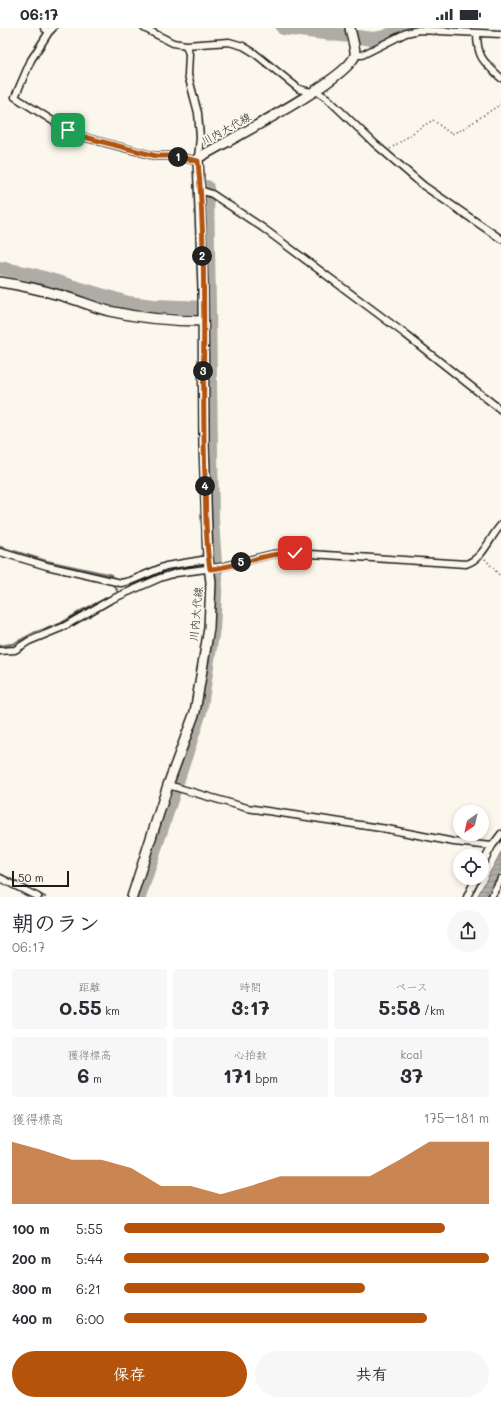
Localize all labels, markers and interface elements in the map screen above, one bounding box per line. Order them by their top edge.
text: 06:17 [20,4,58,24]
street label: 川内大代線 [198,109,253,148]
pin [51,113,85,147]
icon: arrive [57,119,79,141]
pin: 1 [168,147,188,167]
text: 1 [176,149,180,164]
pin: 2 [192,246,212,266]
text: 2 [199,248,205,263]
pin: 3 [193,361,213,381]
text: 3 [200,363,206,378]
pin: 4 [195,476,215,496]
text: 4 [202,478,208,493]
pin [278,536,312,570]
icon: check [284,542,306,564]
pin: 5 [231,552,251,572]
text: 5 [238,554,244,569]
street label: 川内大代線 [186,586,205,642]
north arrow [453,805,489,841]
map controls [453,805,489,885]
button: locate [453,849,489,885]
scale bar [12,869,69,888]
text: 50 m [18,870,44,885]
text: 朝のラン [12,908,100,937]
button: share [447,910,489,952]
text: 06:17 [12,938,45,955]
text: 距離 [79,979,101,994]
text: 時間 [240,979,262,994]
text: ペース [395,979,428,994]
text: 0.55 [59,994,102,1020]
text: 3:17 [231,994,270,1020]
text: 5:58 [378,994,421,1020]
text: km [102,1003,120,1018]
text: /km [421,1003,445,1018]
text: 獲得標高 [68,1047,112,1062]
text: 心拍数 [234,1047,267,1062]
text: kcal [401,1047,422,1062]
text: 6 [77,1062,89,1088]
text: 171 [223,1062,252,1088]
text: 37 [400,1062,423,1088]
text: m [89,1071,102,1086]
text: bpm [252,1071,278,1086]
text: 175–181 m [424,1109,489,1126]
text: 獲得標高 [12,1110,64,1127]
text: 100 m [12,1220,49,1237]
text: 5:55 [76,1220,103,1237]
text: 200 m [12,1250,51,1267]
text: 5:44 [76,1250,103,1267]
text: 300 m [12,1280,52,1297]
text: 6:21 [76,1280,101,1297]
text: 400 m [12,1310,52,1327]
text: 6:00 [76,1310,104,1327]
button: 保存 [12,1351,247,1397]
button: 共有 [255,1351,489,1397]

